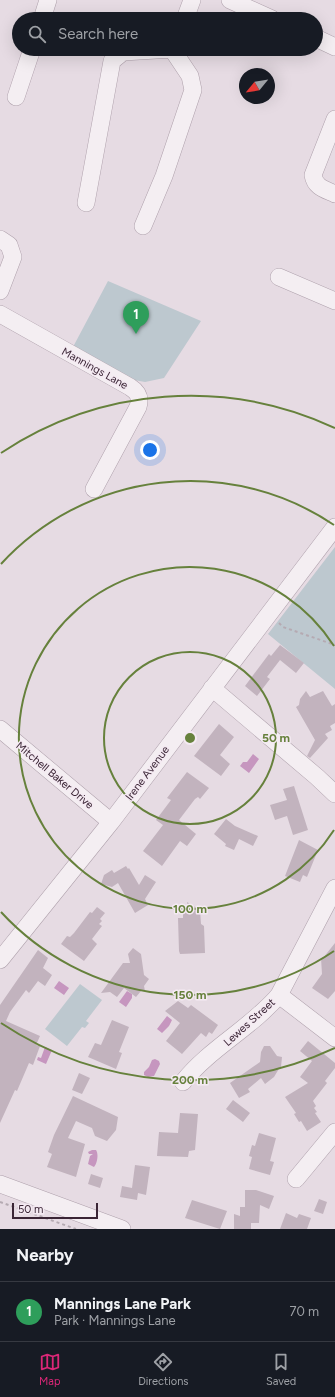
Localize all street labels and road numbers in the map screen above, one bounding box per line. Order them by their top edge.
street label: Mannings Lane [59,345,130,392]
street label: Mitchell Baker Drive [13,739,96,812]
street label: Irene Avenue [123,744,172,803]
street label: Lewes Street [221,996,278,1049]

